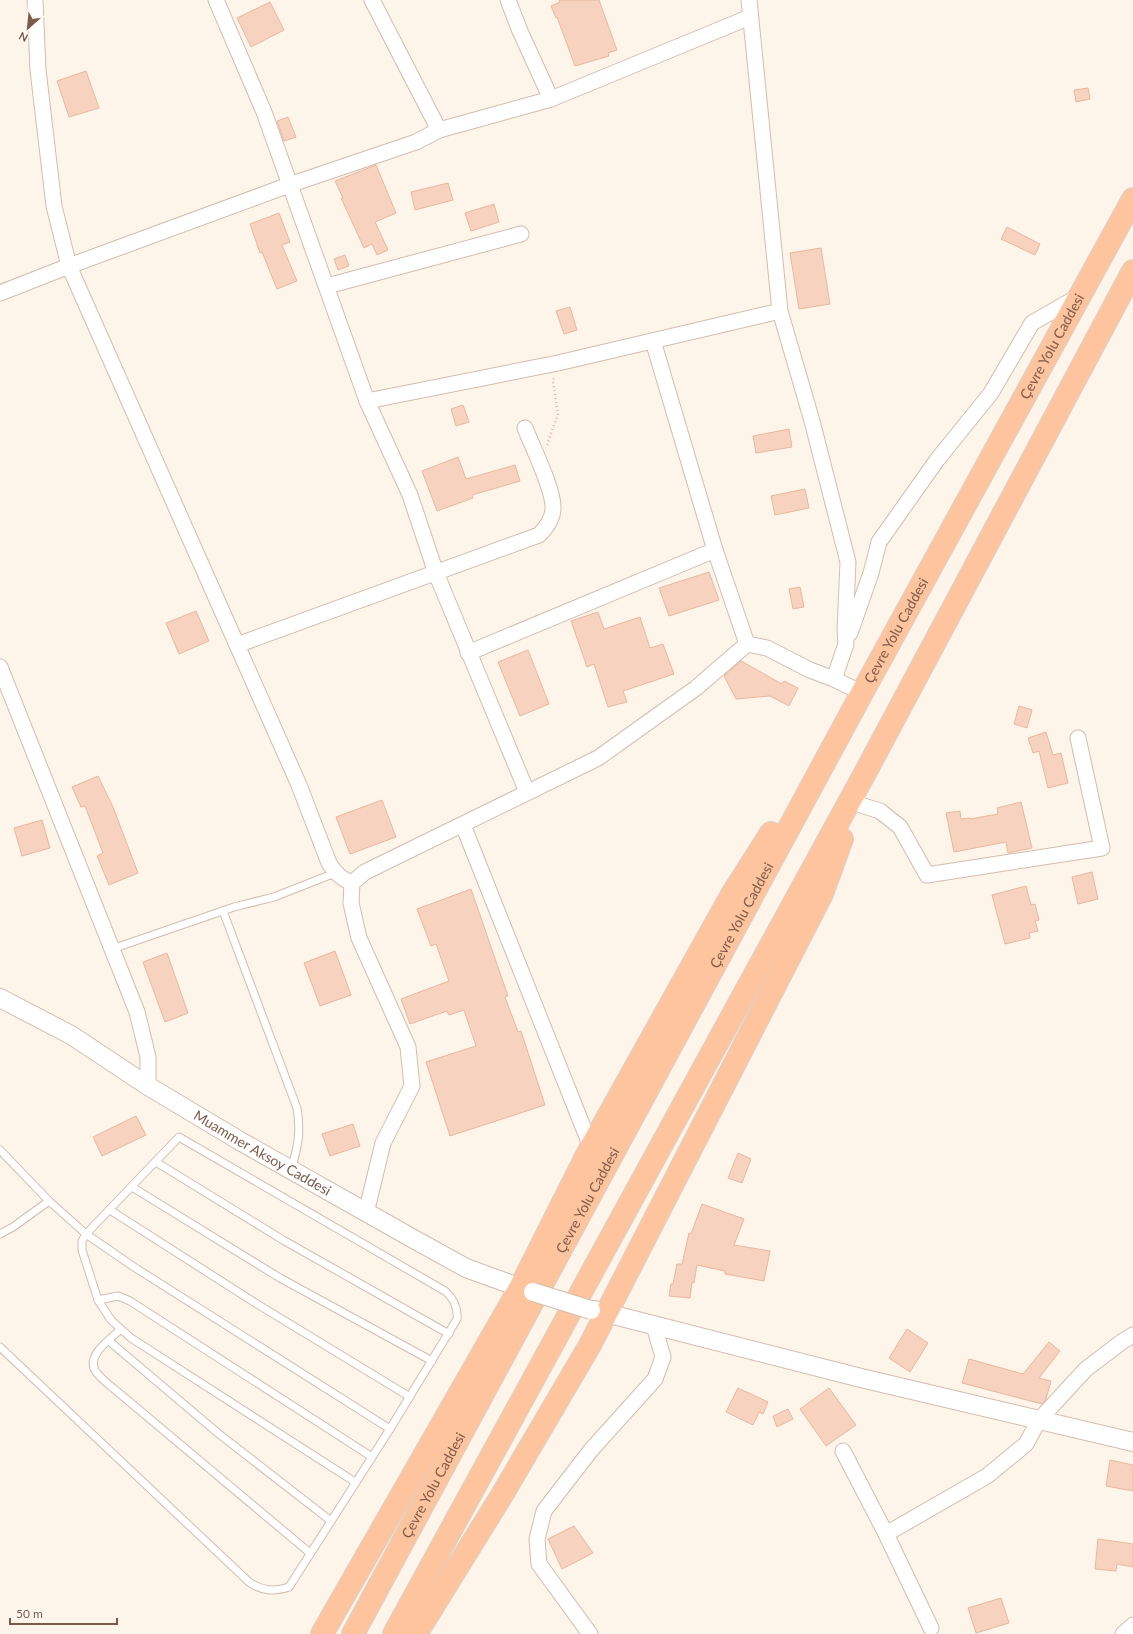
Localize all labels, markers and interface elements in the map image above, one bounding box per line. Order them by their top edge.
north arrow [8,8,48,48]
text: N [17,30,30,45]
street label: Çevre Yolu Caddesi [1016,291,1087,402]
street label: Çevre Yolu Caddesi [860,575,932,686]
street label: Çevre Yolu Caddesi [706,859,777,971]
street label: Muammer Aksoy Caddesi [191,1106,334,1199]
street label: Çevre Yolu Caddesi [552,1144,623,1256]
street label: Çevre Yolu Caddesi [397,1429,468,1541]
scale bar [10,1600,117,1626]
text: 50 m [16,1606,43,1621]

